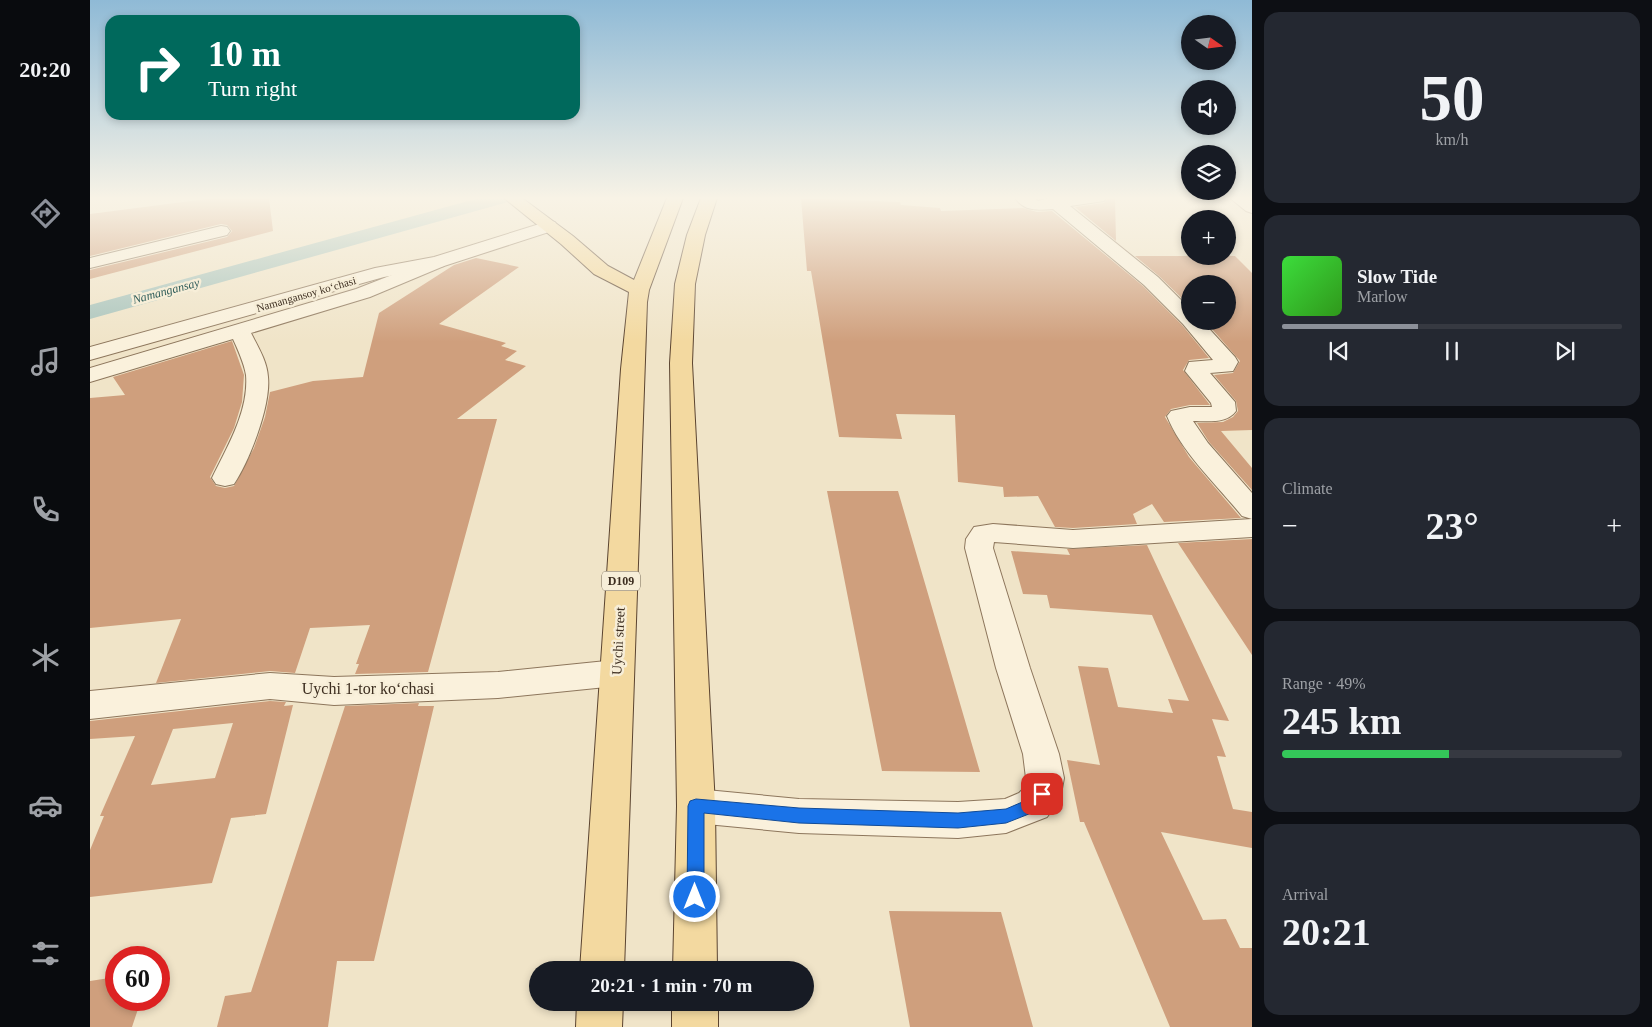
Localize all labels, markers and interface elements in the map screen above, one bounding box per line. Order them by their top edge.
north arrow [1181,15,1236,70]
map controls [1181,15,1236,330]
icon: right [125,35,190,100]
text: 10 m [208,35,281,74]
text: 20:20 [19,57,71,82]
text: 50 [1420,62,1485,134]
text: Turn right [208,76,297,101]
button: sound [1181,80,1236,135]
text: km/h [1436,131,1468,148]
button: layers [1181,145,1236,200]
icon: directions [28,196,63,231]
button: + [1181,210,1236,265]
text: Slow Tide [1357,266,1437,287]
street label: Namangansoy koʻchasi [255,274,357,314]
water label: Namangansay [130,275,202,307]
button: − [1181,275,1236,330]
text: Marlow [1357,288,1408,305]
icon: previous [1325,337,1353,365]
icon: pause [1438,337,1466,365]
icon: next [1551,337,1579,365]
icon: music [28,344,63,379]
text: Climate [1282,480,1333,497]
icon: phone [28,492,63,527]
text: 23° [1425,505,1479,547]
text: − [1282,510,1298,541]
text: + [1606,510,1622,541]
road number: D109 [602,572,640,590]
street label: Uychi street [609,607,628,675]
icon: climate [28,640,63,675]
text: Range · 49% [1282,675,1366,692]
street label: Uychi 1-tor koʻchasi [302,680,435,698]
text: 245 km [1282,700,1401,742]
pin [1021,773,1063,815]
icon: arrive [1028,780,1056,808]
icon: car [28,788,63,823]
position arrow [668,870,720,922]
text: Arrival [1282,886,1328,903]
text: 20:21 [1282,911,1371,953]
icon: filters [28,936,63,971]
speed limit sign: 60 [105,946,170,1011]
text: 20:21 · 1 min · 70 m [591,975,752,996]

